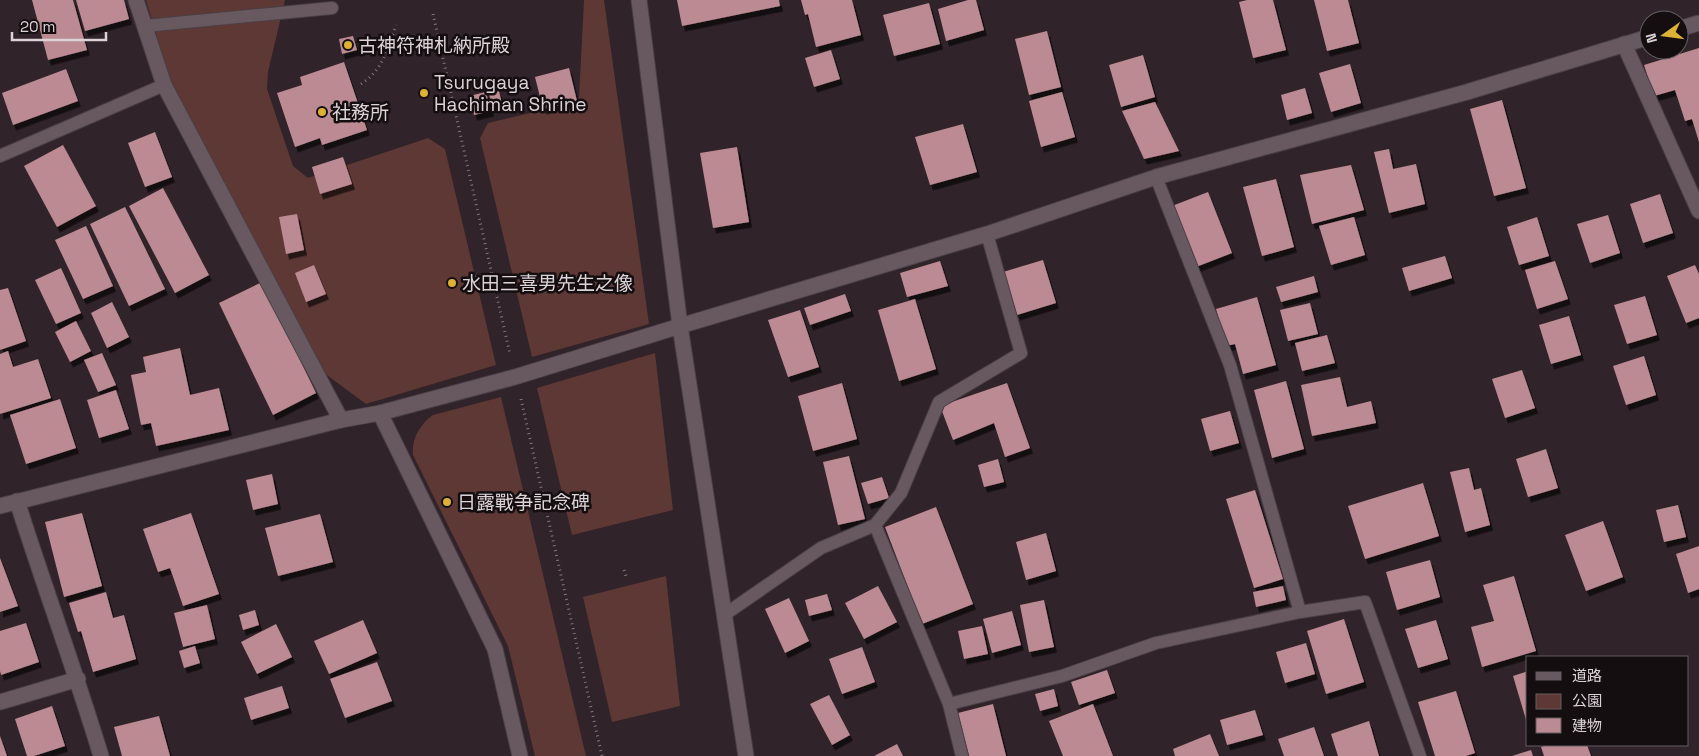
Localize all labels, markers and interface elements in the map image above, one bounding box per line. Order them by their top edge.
scale bar [12,10,106,42]
north arrow [1639,10,1689,60]
text: 20 m [20,17,55,36]
text: N [1642,31,1661,45]
place label: 古神符神札納所殿 [358,33,510,58]
marker: 古神符神札納所殿 [342,39,354,51]
place label: Tsurugaya Hachiman Shrine [434,70,587,117]
marker: Tsurugaya Hachiman Shrine [418,87,430,99]
place label: 社務所 [332,100,389,125]
marker: 社務所 [316,106,328,118]
place label: 水田三喜男先生之像 [462,271,633,296]
marker: 水田三喜男先生之像 [446,277,458,289]
place label: 日露戰争記念碑 [457,490,590,515]
marker: 日露戰争記念碑 [441,496,453,508]
legend [1526,656,1689,746]
text: 道路 [1572,666,1602,685]
text: 公園 [1572,691,1602,710]
text: 建物 [1572,716,1602,735]

